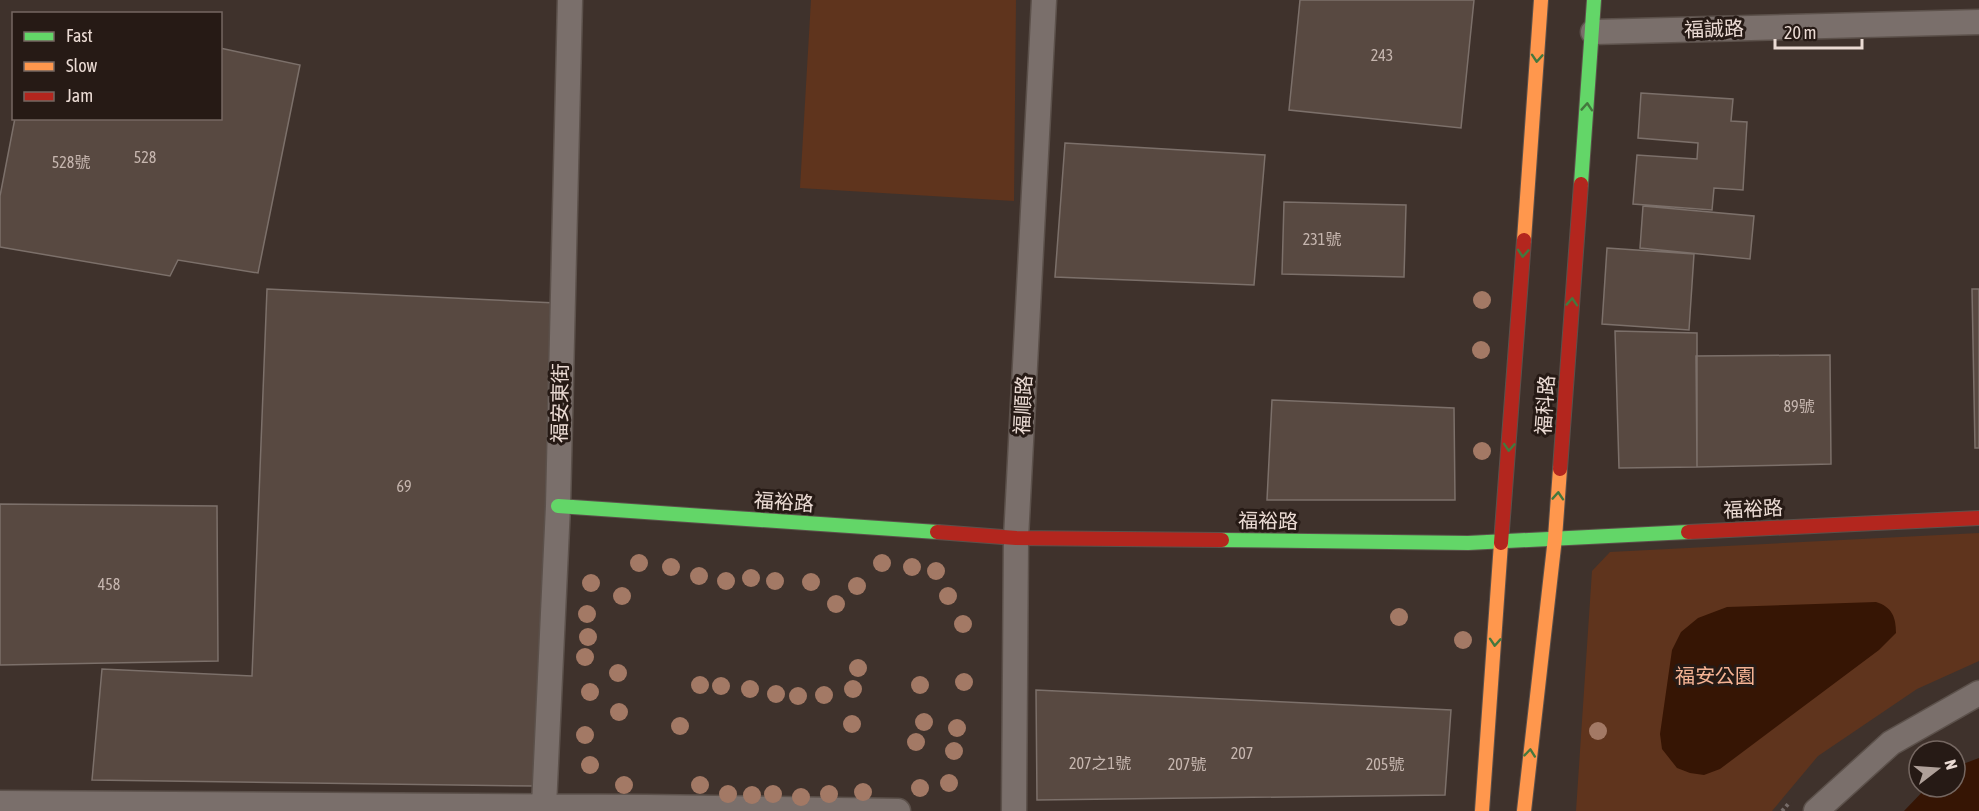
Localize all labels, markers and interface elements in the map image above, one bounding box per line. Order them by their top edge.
legend [12,12,222,120]
scale bar [1775,12,1862,50]
street label: 福誠路 [1684,16,1744,41]
text: 20 m [1784,22,1816,43]
text: Fast [66,25,93,46]
house number: 243 [1371,46,1393,64]
one-way arrow [1531,54,1544,63]
text: Slow [66,55,97,76]
text: Jam [66,85,93,106]
one-way arrow [1580,103,1593,112]
house number: 528 [134,148,156,166]
house number: 528號 [52,153,90,171]
house number: 231號 [1303,230,1341,248]
one-way arrow [1517,248,1530,257]
one-way arrow [1566,297,1579,306]
street label: 福安東街 [547,363,572,443]
street label: 福順路 [1009,374,1036,436]
street label: 福科路 [1531,374,1558,436]
house number: 89號 [1783,397,1815,415]
one-way arrow [1502,443,1515,452]
house number: 69 [396,477,412,495]
street label: 福裕路 [753,488,815,515]
one-way arrow [1551,492,1564,501]
street label: 福裕路 [1722,495,1784,522]
street label: 福裕路 [1238,508,1298,533]
house number: 458 [98,575,120,593]
one-way arrow [1488,637,1501,646]
park label: 福安公園 [1675,664,1755,687]
north arrow [1907,739,1967,799]
house number: 207 [1231,744,1253,762]
one-way arrow [1524,748,1536,757]
house number: 207之1號 [1069,754,1131,772]
house number: 207號 [1168,755,1206,773]
house number: 205號 [1366,755,1404,773]
text: N [1941,757,1961,772]

